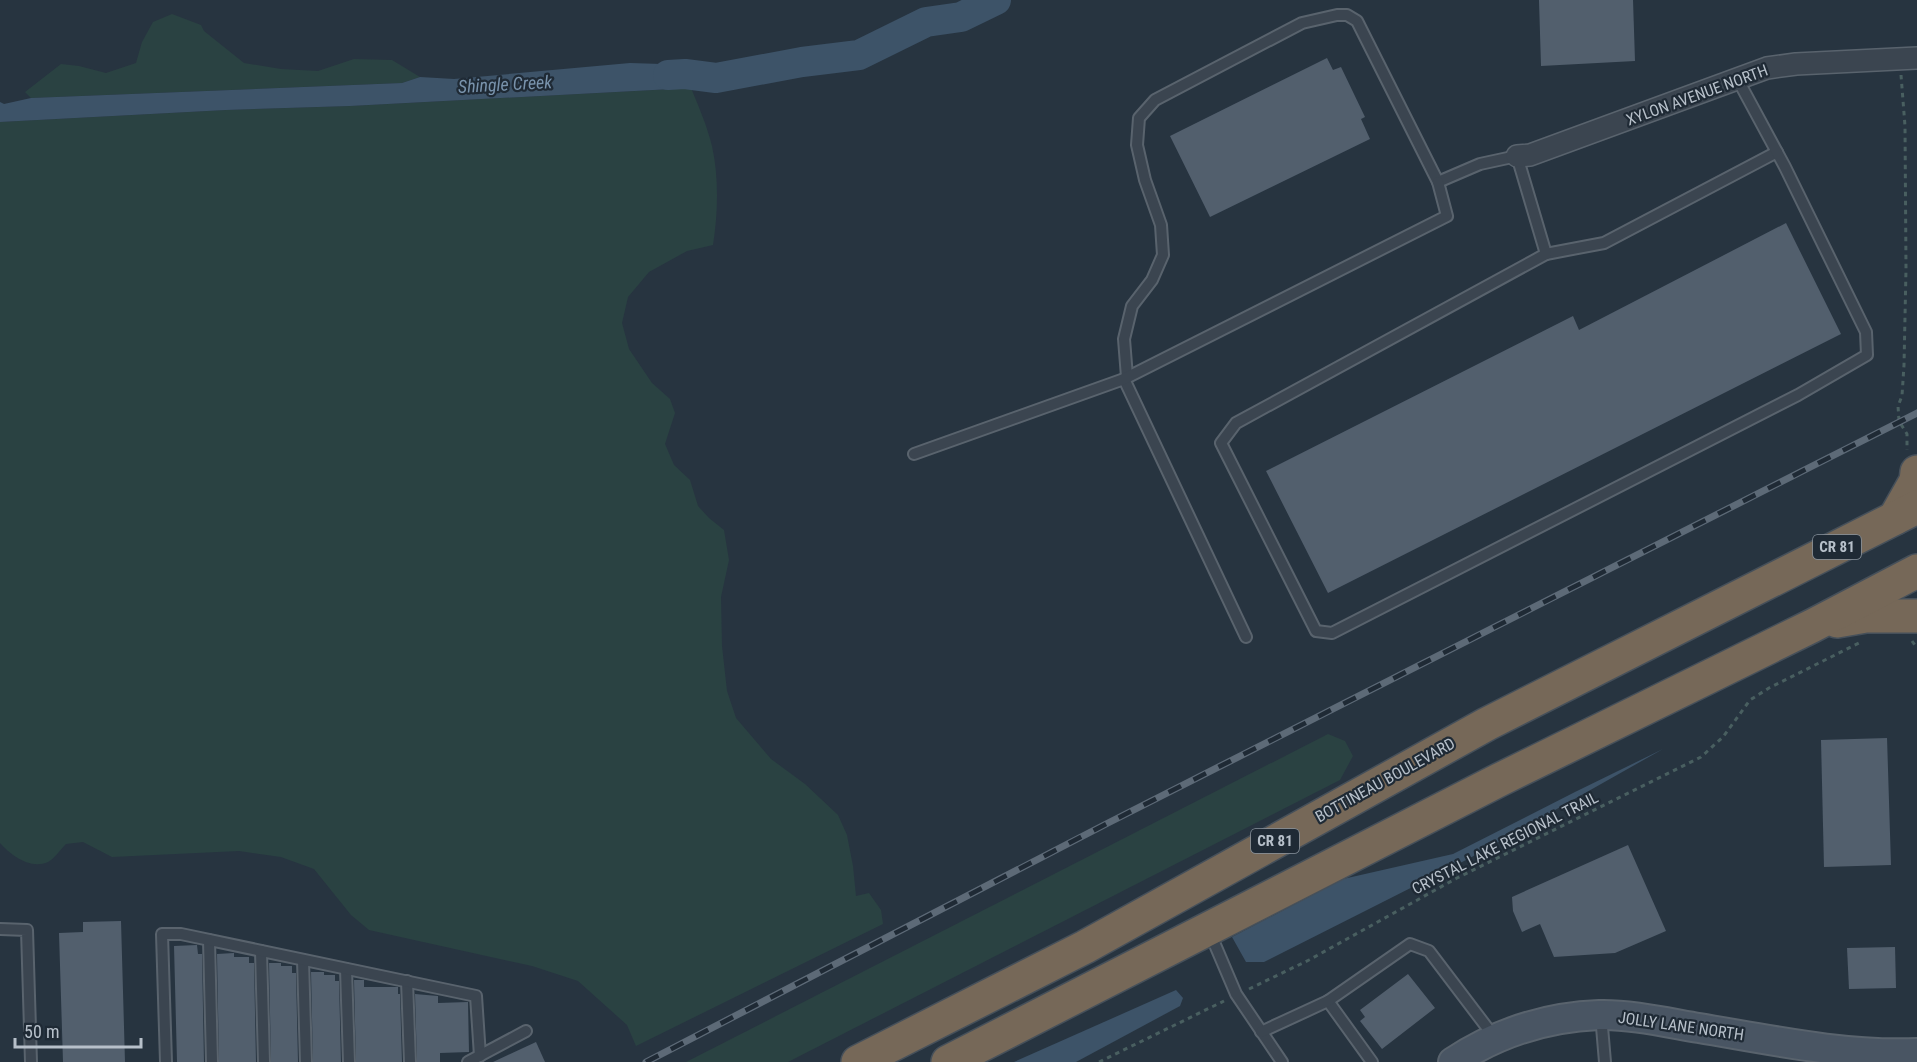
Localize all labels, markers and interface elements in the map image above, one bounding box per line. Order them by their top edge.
street label: XYLON AVENUE NORTH [1624,61,1770,129]
water label: Shingle Creek [457,71,554,97]
road number: CR 81 [1813,535,1861,559]
street label: BOTTINEAU BOULEVARD [1312,734,1458,826]
street label: CRYSTAL LAKE REGIONAL TRAIL [1409,787,1602,898]
road number: CR 81 [1251,829,1299,853]
street label: JOLLY LANE NORTH [1617,1008,1745,1044]
scale bar [15,1011,141,1049]
text: 50 m [24,1021,59,1042]

